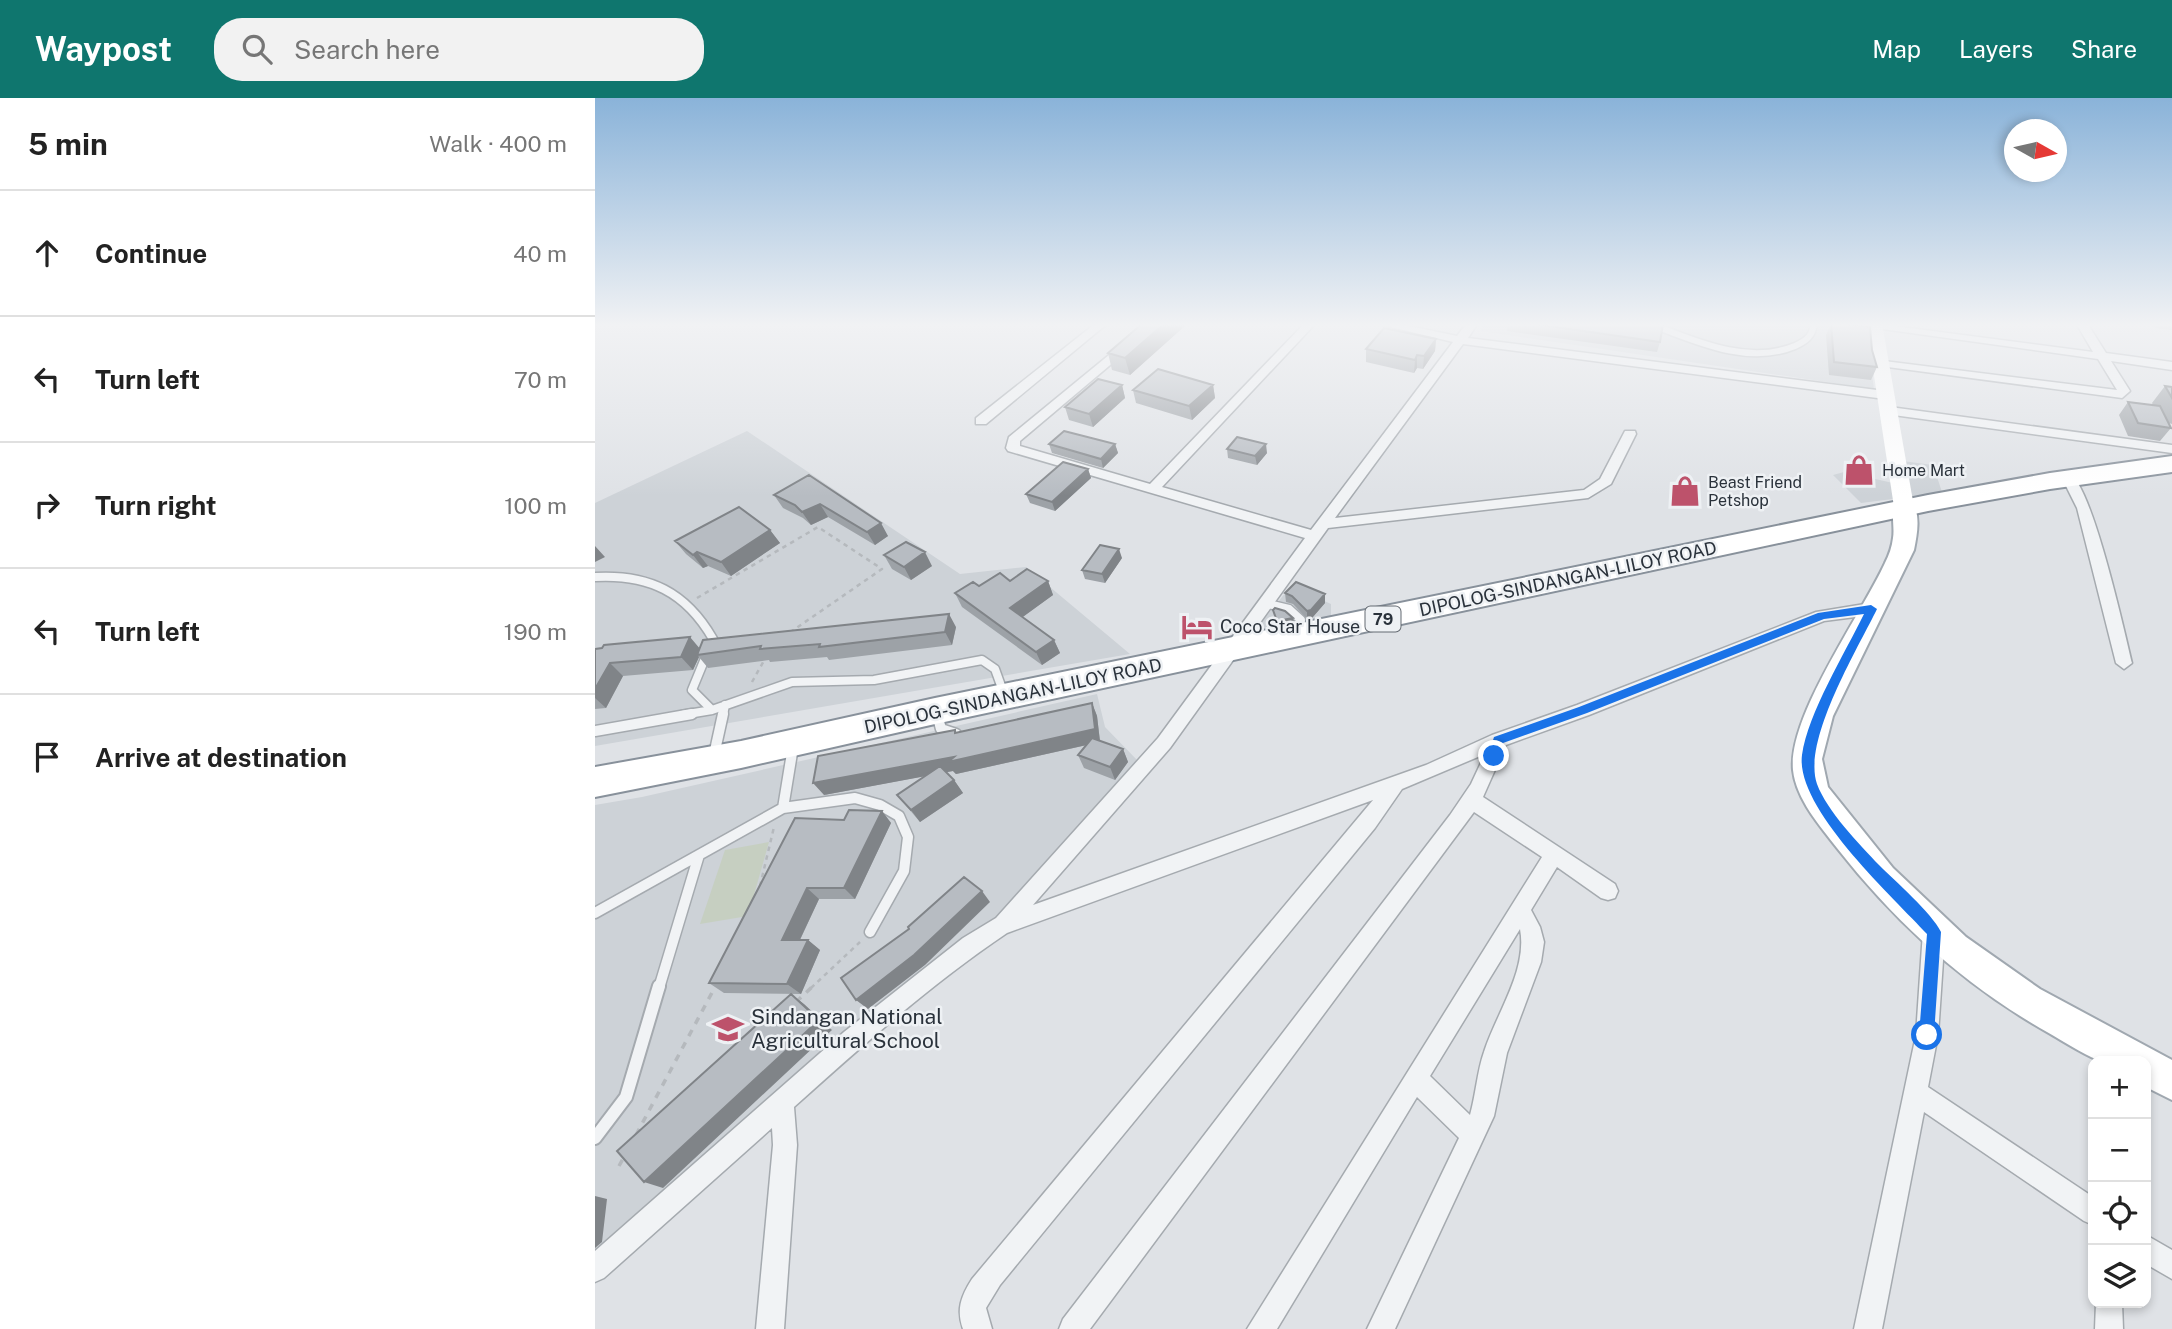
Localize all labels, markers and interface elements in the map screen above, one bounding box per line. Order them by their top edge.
search box [214,18,704,81]
text: Waypost [35,30,172,68]
icon: search [238,30,276,68]
text: Search here [294,34,440,65]
text: Map [1872,35,1921,63]
text: Layers [1959,35,2033,63]
text: Share [2071,35,2137,63]
north arrow [2004,119,2067,182]
text: 5 min [28,126,108,162]
text: Walk · 400 m [429,130,567,157]
icon: ahead [28,234,66,272]
text: Continue [95,238,207,269]
text: 40 m [513,240,567,267]
icon: left [28,360,66,398]
text: Turn left [95,364,200,395]
text: 70 m [514,366,567,393]
shop icon: Home Mart [1842,453,1876,487]
place label: Home Mart [1882,461,1965,480]
place label: Beast Friend Petshop [1708,473,1802,510]
shop icon: Beast Friend Petshop [1668,474,1702,508]
icon: right [28,486,66,524]
text: Turn right [95,490,217,521]
text: 100 m [504,492,567,519]
street label: DIPOLOG-SINDANGAN-LILOY ROAD [1417,537,1719,620]
road number: 79 [1365,606,1401,632]
hotel icon: Coco Star House [1180,610,1214,644]
icon: left [28,612,66,650]
text: Turn left [95,616,200,647]
place label: Coco Star House [1220,616,1360,637]
text: 190 m [504,618,567,645]
street label: DIPOLOG-SINDANGAN-LILOY ROAD [862,654,1164,737]
icon: arrive [28,738,66,776]
route end [1478,740,1509,771]
text: Arrive at destination [95,742,347,773]
place label: Sindangan National Agricultural School [751,1004,943,1053]
school or university icon: Sindangan National Agricultural School [711,1012,745,1046]
route start [1911,1019,1942,1050]
map controls [2088,1056,2151,1308]
button: + [2088,1056,2151,1119]
button: − [2088,1119,2151,1182]
button: locate [2088,1182,2151,1245]
button: layers [2088,1245,2151,1308]

